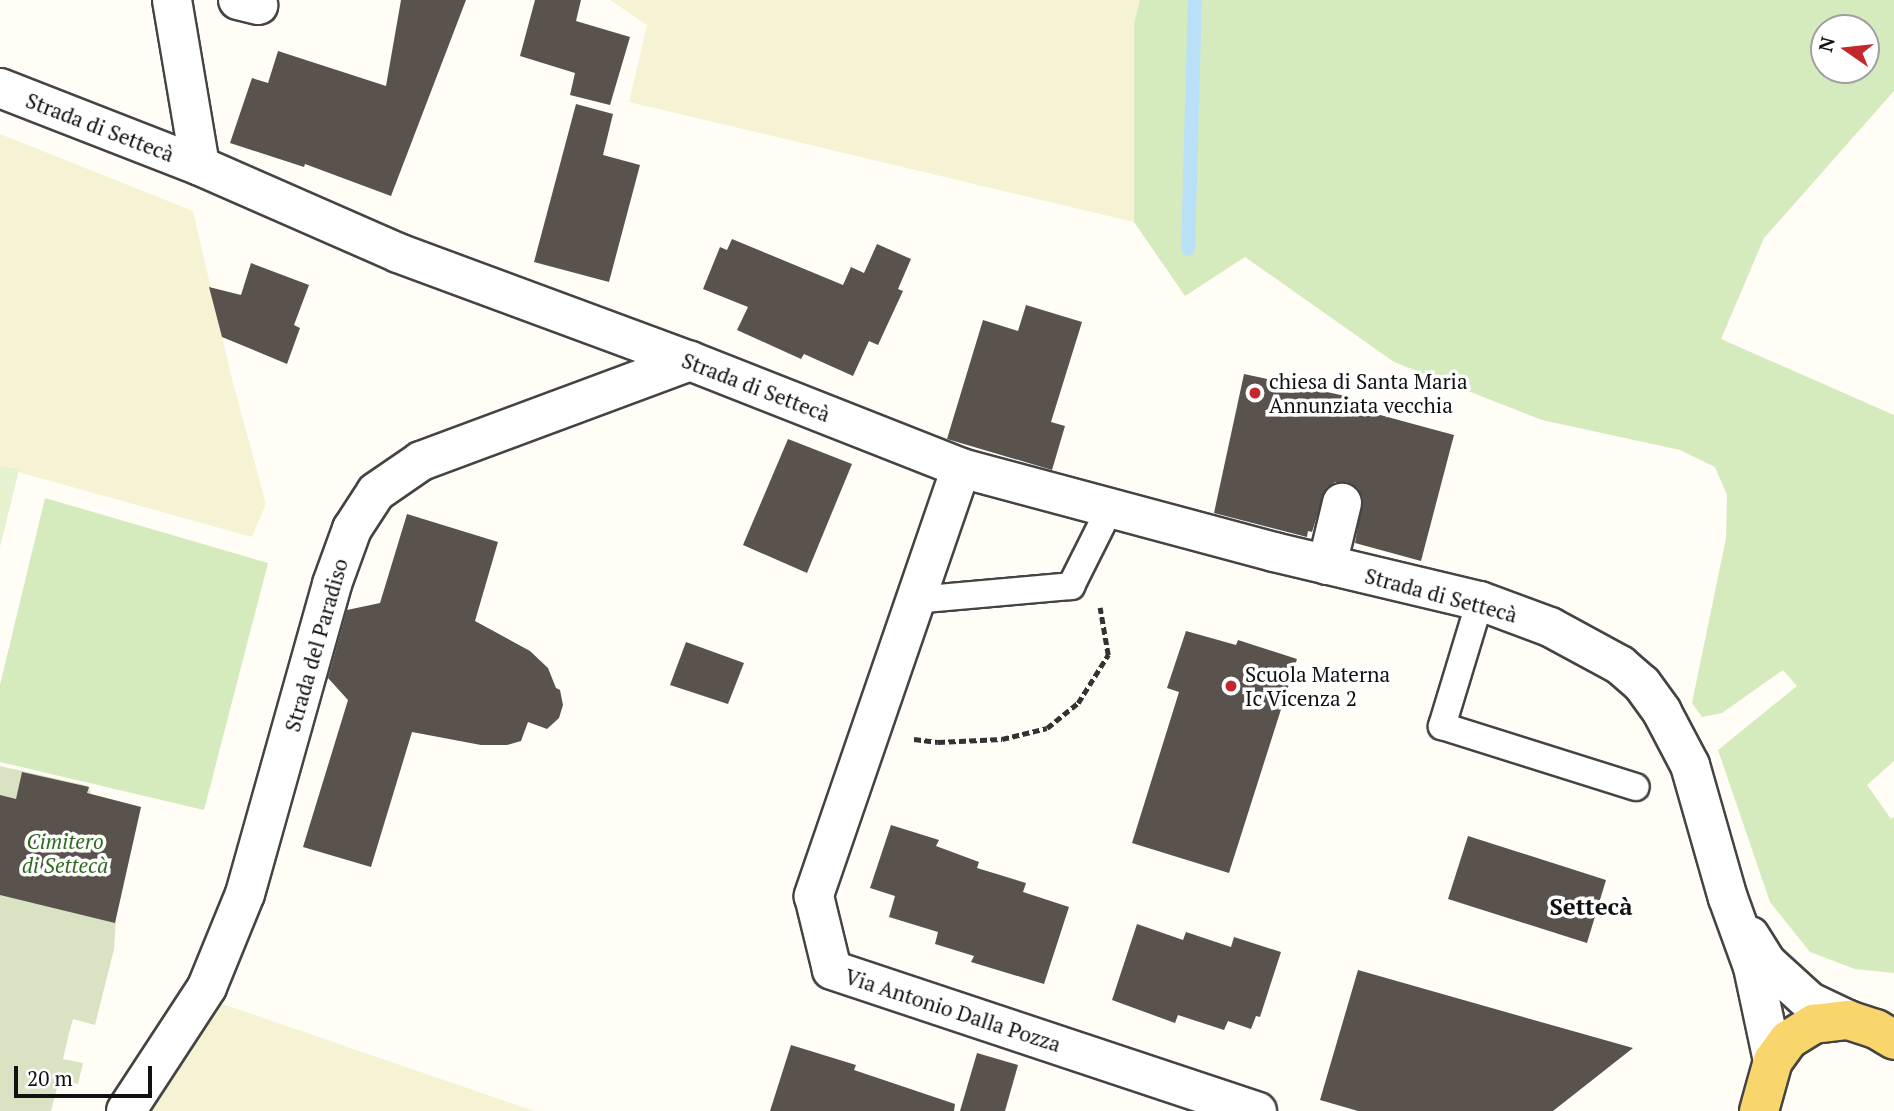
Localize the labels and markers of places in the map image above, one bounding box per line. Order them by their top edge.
place label: chiesa di Santa Maria Annunziata vecchia [1269,368,1468,418]
marker: chiesa di Santa Maria Annunziata vecchia [1247,385,1263,401]
place label: Scuola Materna Ic Vicenza 2 [1245,661,1390,711]
marker: Scuola Materna Ic Vicenza 2 [1223,678,1239,694]

